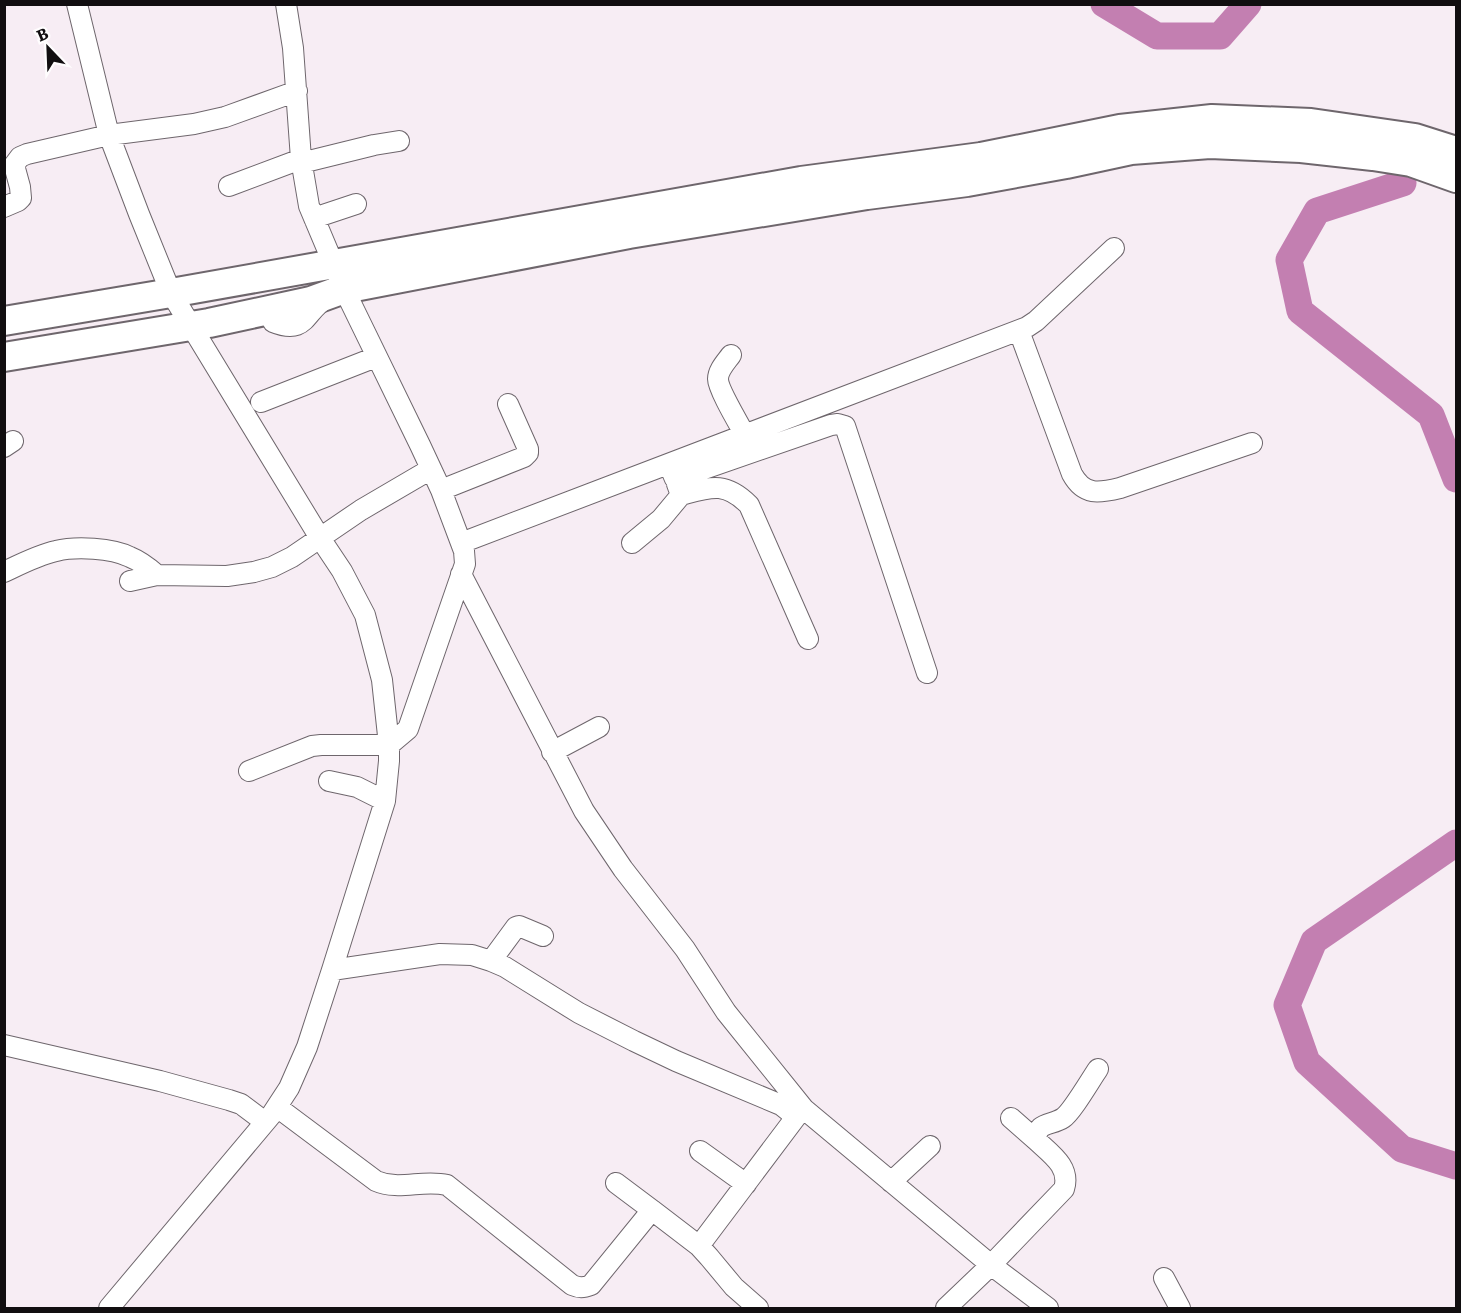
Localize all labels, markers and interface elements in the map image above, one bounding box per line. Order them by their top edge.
north arrow [18,18,78,78]
text: B [32,20,52,46]

